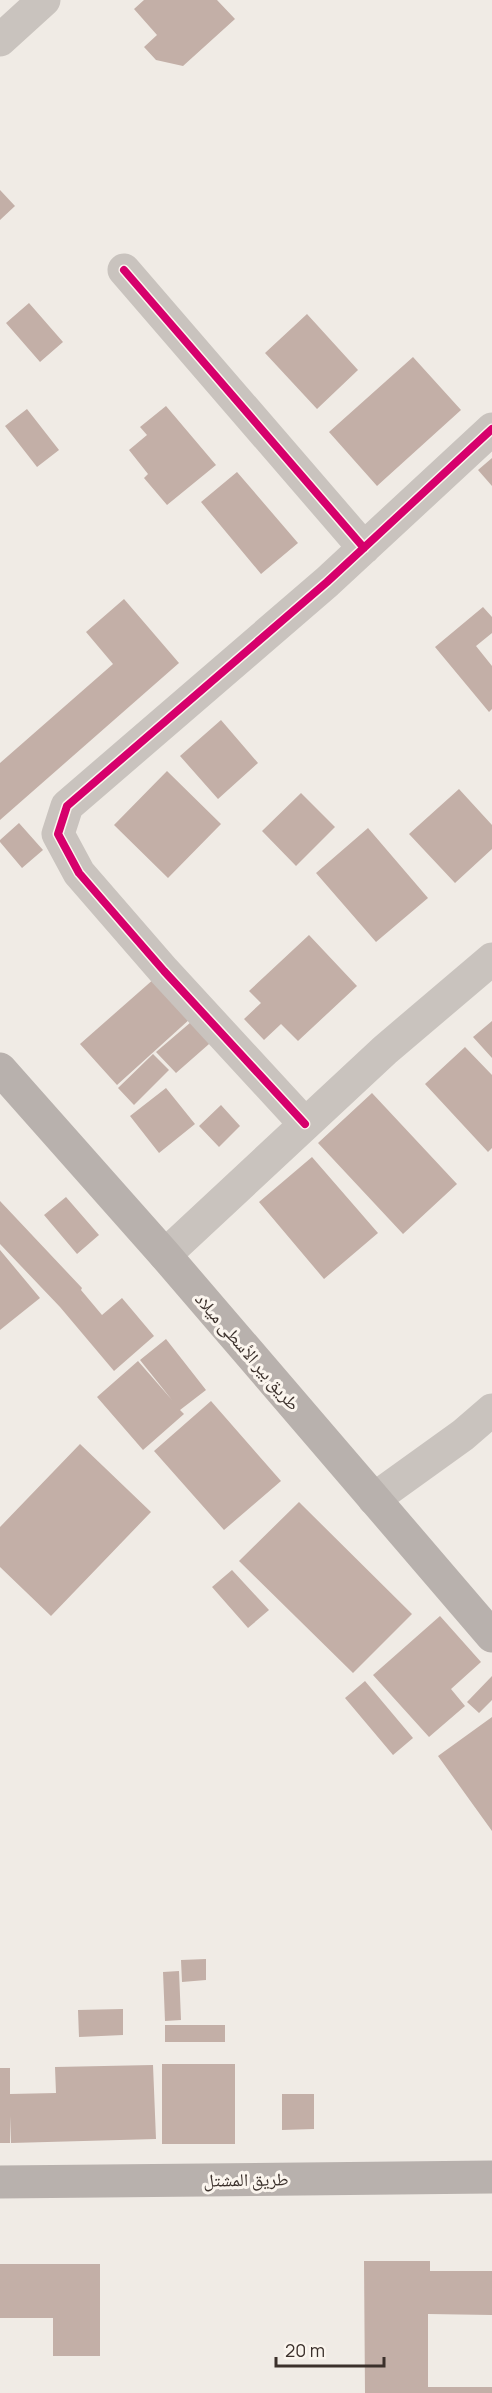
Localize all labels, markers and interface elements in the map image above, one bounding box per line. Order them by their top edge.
street label: طريق بير الأسطى ميلاد [190,1287,306,1415]
street label: طريق المشتل [203,2166,289,2192]
scale bar [276,2330,384,2368]
text: 20 m [285,2338,325,2362]

